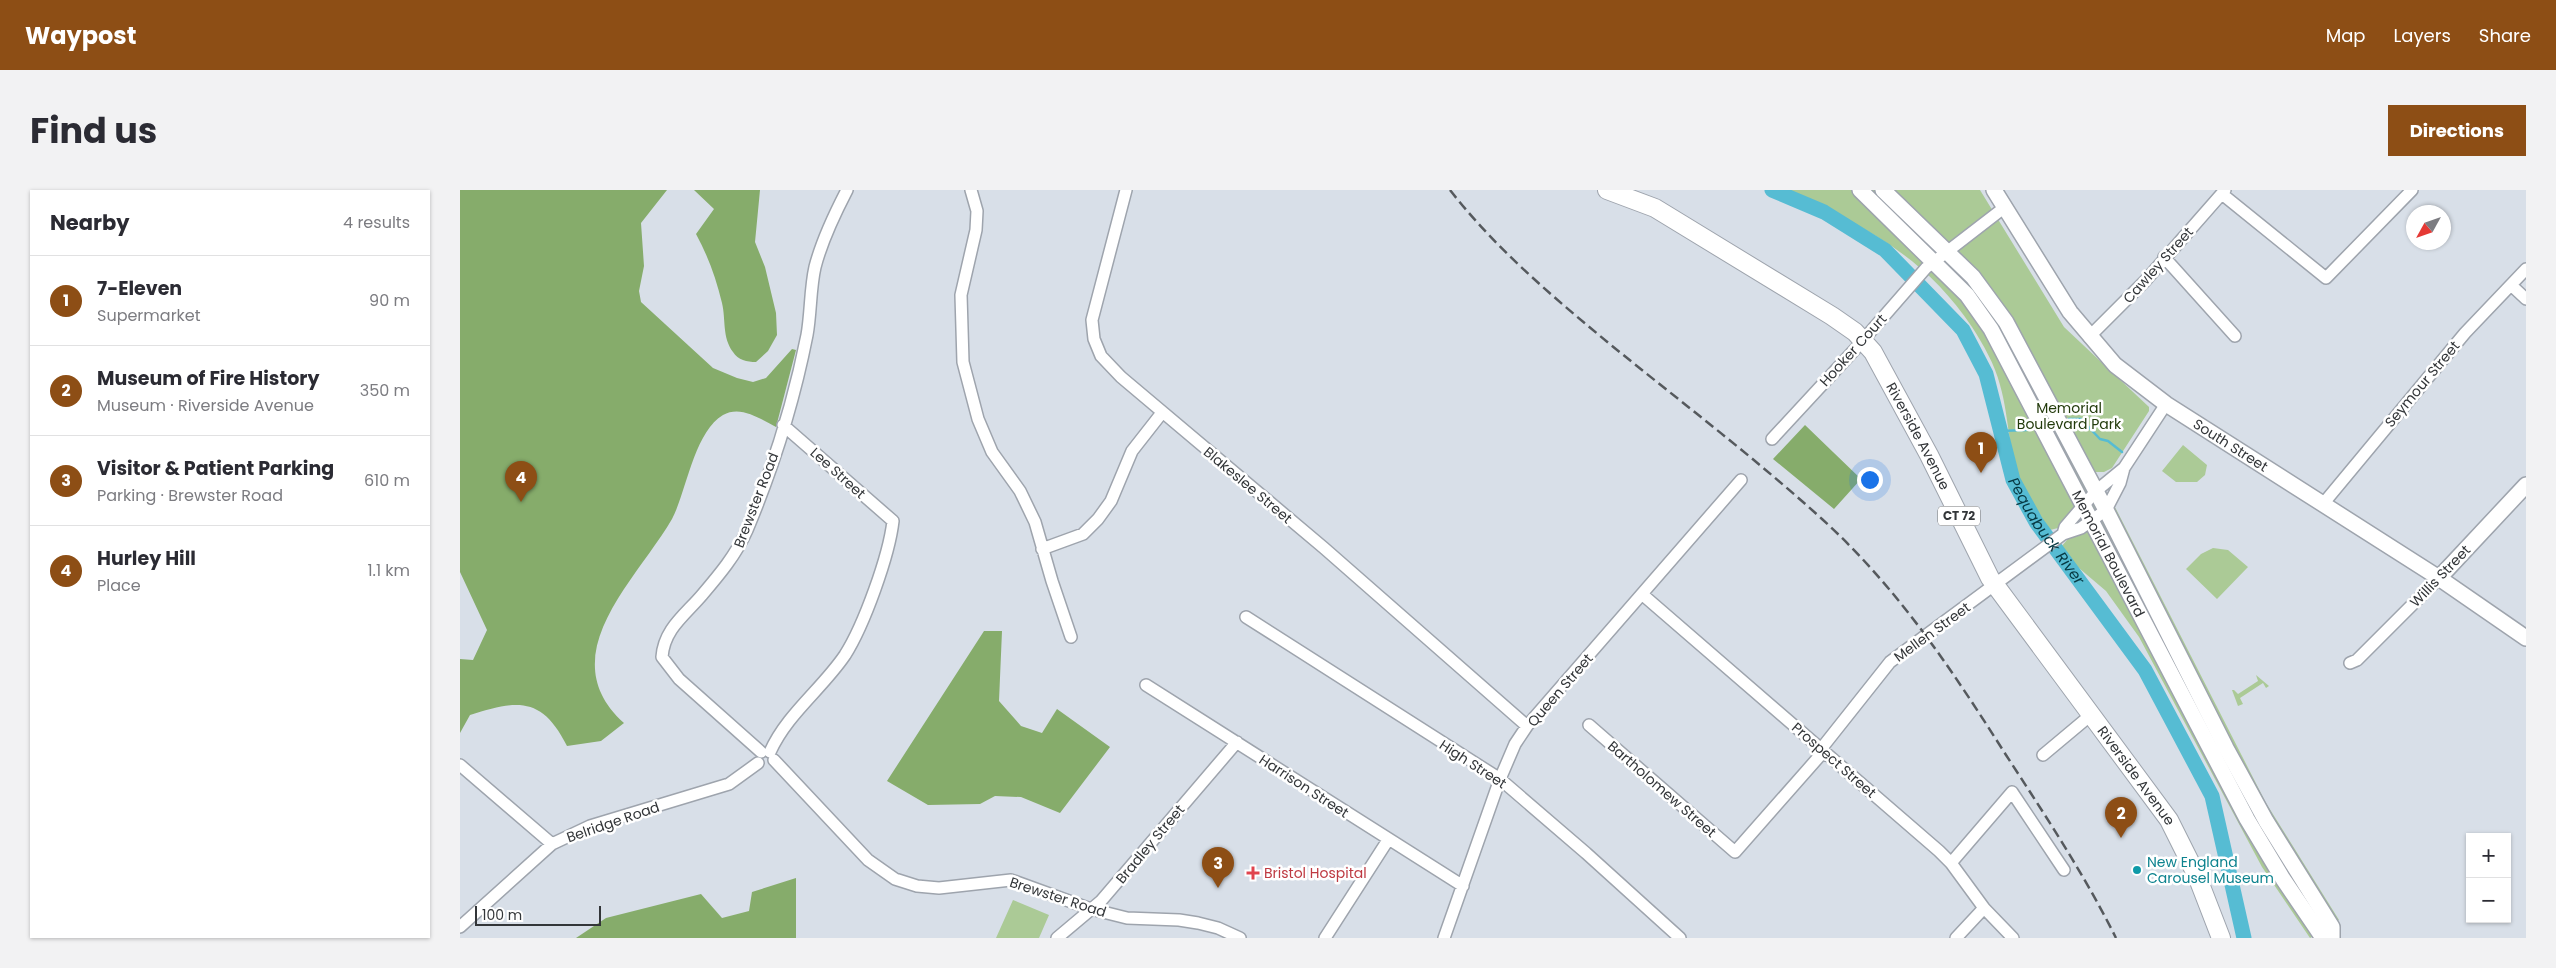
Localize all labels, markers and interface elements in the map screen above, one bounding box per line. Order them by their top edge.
text: Waypost [25,19,136,52]
text: Map [2326,23,2366,48]
text: Layers [2394,23,2451,48]
text: Share [2479,23,2531,48]
button: Directions [2388,105,2526,156]
text: Find us [30,106,157,155]
north arrow [2406,205,2451,250]
text: Nearby [50,208,130,237]
text: 4 results [343,211,410,234]
street label: Cawley Street [2118,222,2198,308]
text: 7-Eleven [97,275,182,302]
text: 1 [63,289,69,312]
text: 90 m [369,289,410,312]
text: Supermarket [97,304,201,327]
street label: Hooker Court [1815,309,1891,391]
street label: Seymour Street [2380,337,2464,431]
text: Museum of Fire History [97,365,319,392]
text: 2 [61,379,71,402]
text: 350 m [360,379,410,402]
street label: Riverside Avenue [1881,379,1955,494]
text: Museum · Riverside Avenue [97,394,314,417]
park label: Memorial Boulevard Park [2017,398,2122,434]
street label: South Street [2189,414,2272,476]
pin: 1 [1965,432,1997,473]
street label: Blakeslee Street [1199,442,1297,528]
street label: Lee Street [806,443,870,503]
street label: Brewster Road [729,450,783,550]
text: Visitor & Patient Parking [97,455,334,482]
pin: 4 [505,461,537,502]
your location [1857,467,1883,493]
text: 3 [61,469,71,492]
text: 610 m [364,469,410,492]
water label: Pequabuck River [2003,473,2090,589]
text: Parking · Brewster Road [97,484,283,507]
street label: Memorial Boulevard [2067,487,2150,620]
road number: CT 72 [1938,506,1980,526]
street label: Willis Street [2405,540,2475,612]
text: Hurley Hill [97,545,196,572]
text: 4 [61,559,71,582]
text: 1.1 km [367,559,410,582]
text: Place [97,574,141,597]
street label: Mellen Street [1890,597,1974,667]
street label: Queen Street [1523,649,1597,731]
street label: Prospect Street [1787,718,1881,802]
street label: Riverside Avenue [2093,722,2180,829]
street label: High Street [1436,735,1510,793]
street label: Bartholomew Street [1603,736,1721,842]
street label: Harrison Street [1255,750,1353,822]
street label: Belridge Road [564,797,662,847]
pin: 2 [2105,797,2137,838]
street label: Bradley Street [1111,800,1189,888]
map controls [2466,833,2511,923]
button: + [2466,833,2511,878]
pin: 3 [1202,847,1234,888]
place label: New England Carousel Museum [2147,852,2274,888]
place label: Bristol Hospital [1264,863,1367,883]
marker: New England Carousel Museum [2131,864,2143,876]
marker: Bristol Hospital [1246,866,1260,880]
street label: Brewster Road [1007,872,1109,922]
button: − [2466,878,2511,923]
scale bar [475,903,601,926]
text: 100 m [482,905,522,925]

